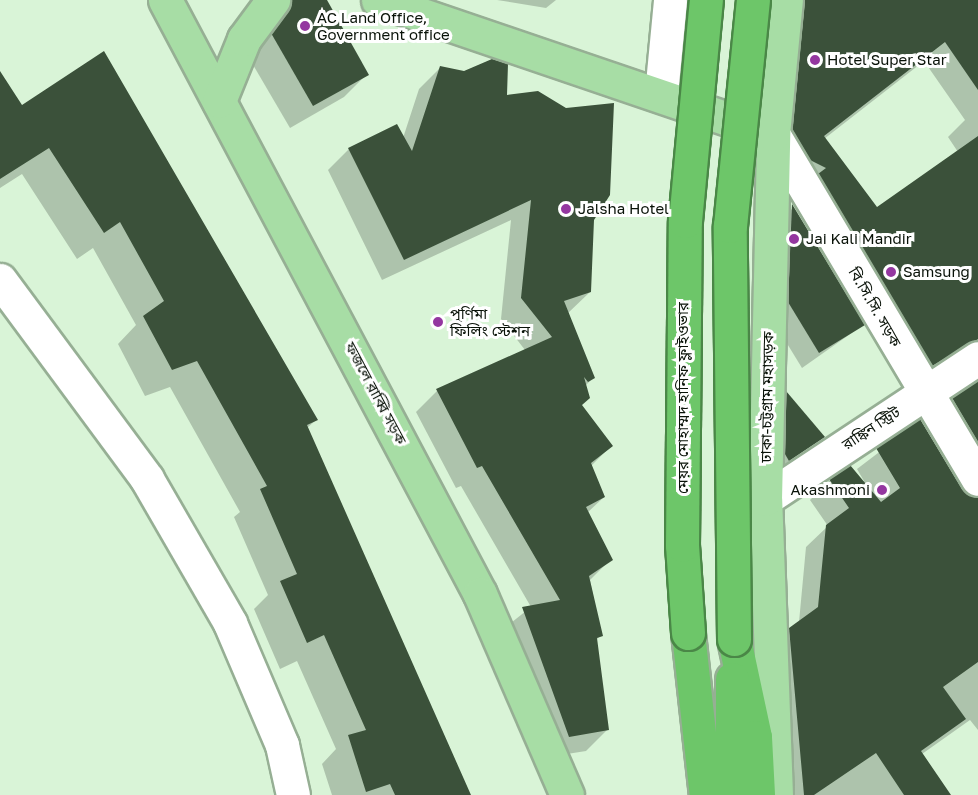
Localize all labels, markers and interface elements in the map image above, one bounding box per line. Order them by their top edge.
place label: AC Land Office, Government office [317,8,450,43]
marker: AC Land Office, Government office [298,19,312,33]
place label: Hotel Super Star [827,51,946,69]
marker: Hotel Super Star [808,53,822,67]
place label: Jalsha Hotel [578,200,669,218]
marker: Jalsha Hotel [559,202,573,216]
place label: Jai Kali Mandir [806,230,912,248]
marker: Jai Kali Mandir [787,232,801,246]
place label: Samsung [903,263,970,281]
street label: বি.সি.সি. সড়ক [845,264,905,350]
marker: Samsung [884,265,898,279]
street label: মেয়র মোহাম্মদ হানিফ ফ্লাইওভার [674,302,692,494]
place label: পূর্ণিমা ফিলিং স্টেশন [450,304,530,339]
marker: পূর্ণিমা ফিলিং স্টেশন [431,315,445,329]
street label: ঢাকা-চট্টগ্রাম মহাসড়ক [757,331,777,463]
street label: ফজলে রাব্বি সড়ক [341,339,411,447]
street label: রাঙ্কিন স্ট্রিট [839,403,903,453]
place label: Akashmoni [790,481,870,499]
marker: Akashmoni [875,483,889,497]

